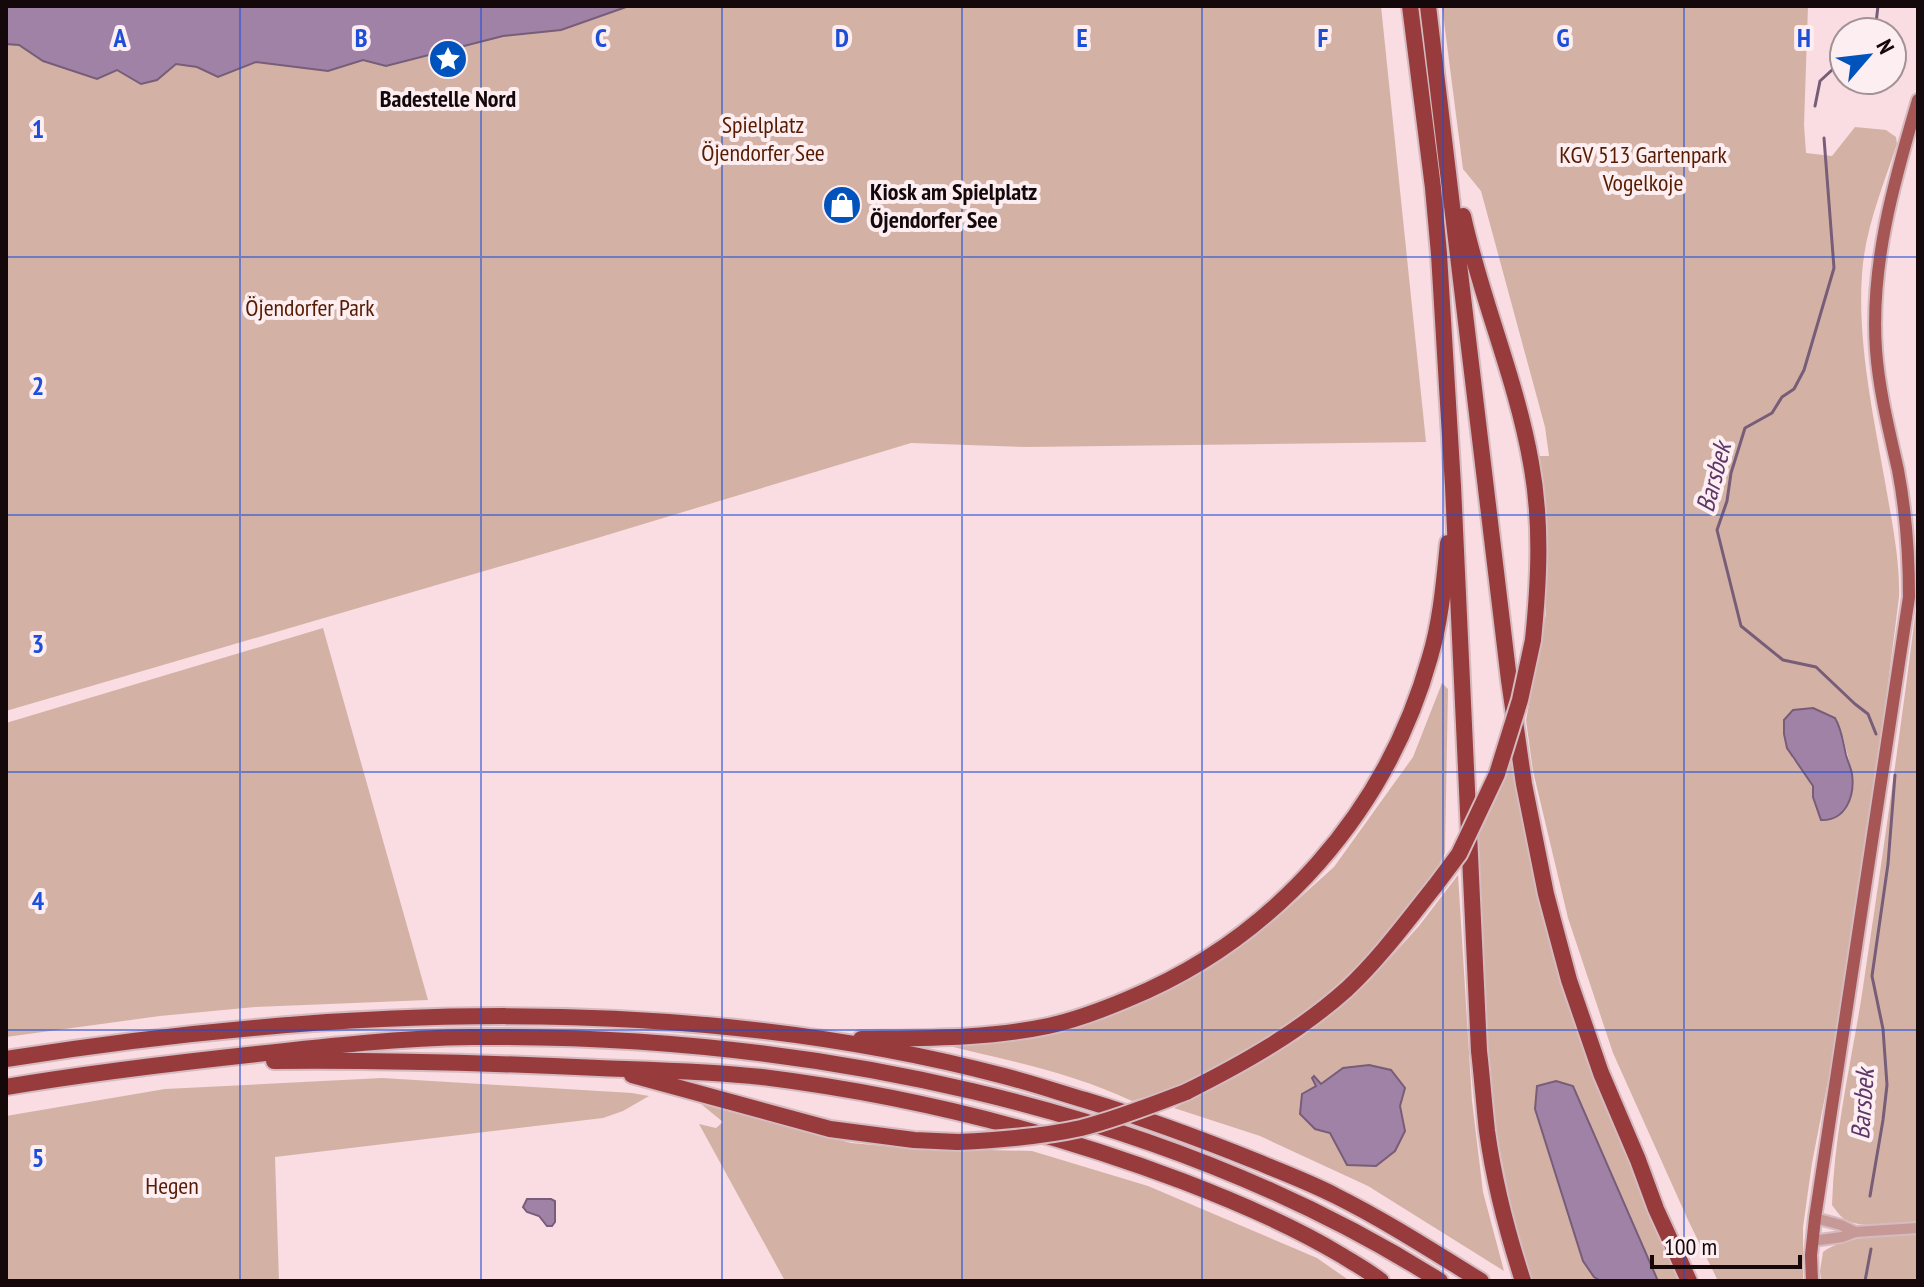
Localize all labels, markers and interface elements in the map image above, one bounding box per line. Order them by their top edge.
north arrow [1828,16,1908,96]
text: A [112,21,127,54]
text: B [355,21,368,54]
text: C [595,21,607,54]
text: D [835,21,849,54]
text: E [1076,21,1088,54]
text: F [1318,21,1329,54]
text: G [1556,21,1570,54]
text: H [1797,21,1811,54]
text: N [1871,35,1901,58]
place icon: Badestelle Nord [427,38,469,80]
place label: Badestelle Nord [380,83,516,114]
park label: Spielplatz Öjendorfer See [701,109,825,168]
text: 1 [32,112,44,145]
park label: KGV 513 Gartenpark Vogelkoje [1559,139,1727,198]
place label: Kiosk am Spielplatz Öjendorfer See [870,176,1037,235]
shop icon: Kiosk am Spielplatz Öjendorfer See [821,184,863,226]
park label: Öjendorfer Park [245,292,375,323]
text: 2 [32,369,44,402]
water label: Barsbek [1688,436,1739,515]
text: 3 [32,627,44,660]
text: 4 [32,884,45,917]
water label: Barsbek [1843,1065,1881,1140]
text: 5 [32,1141,44,1174]
park label: Hegen [145,1170,199,1201]
scale bar [1652,1219,1800,1269]
text: 100 m [1664,1231,1717,1262]

